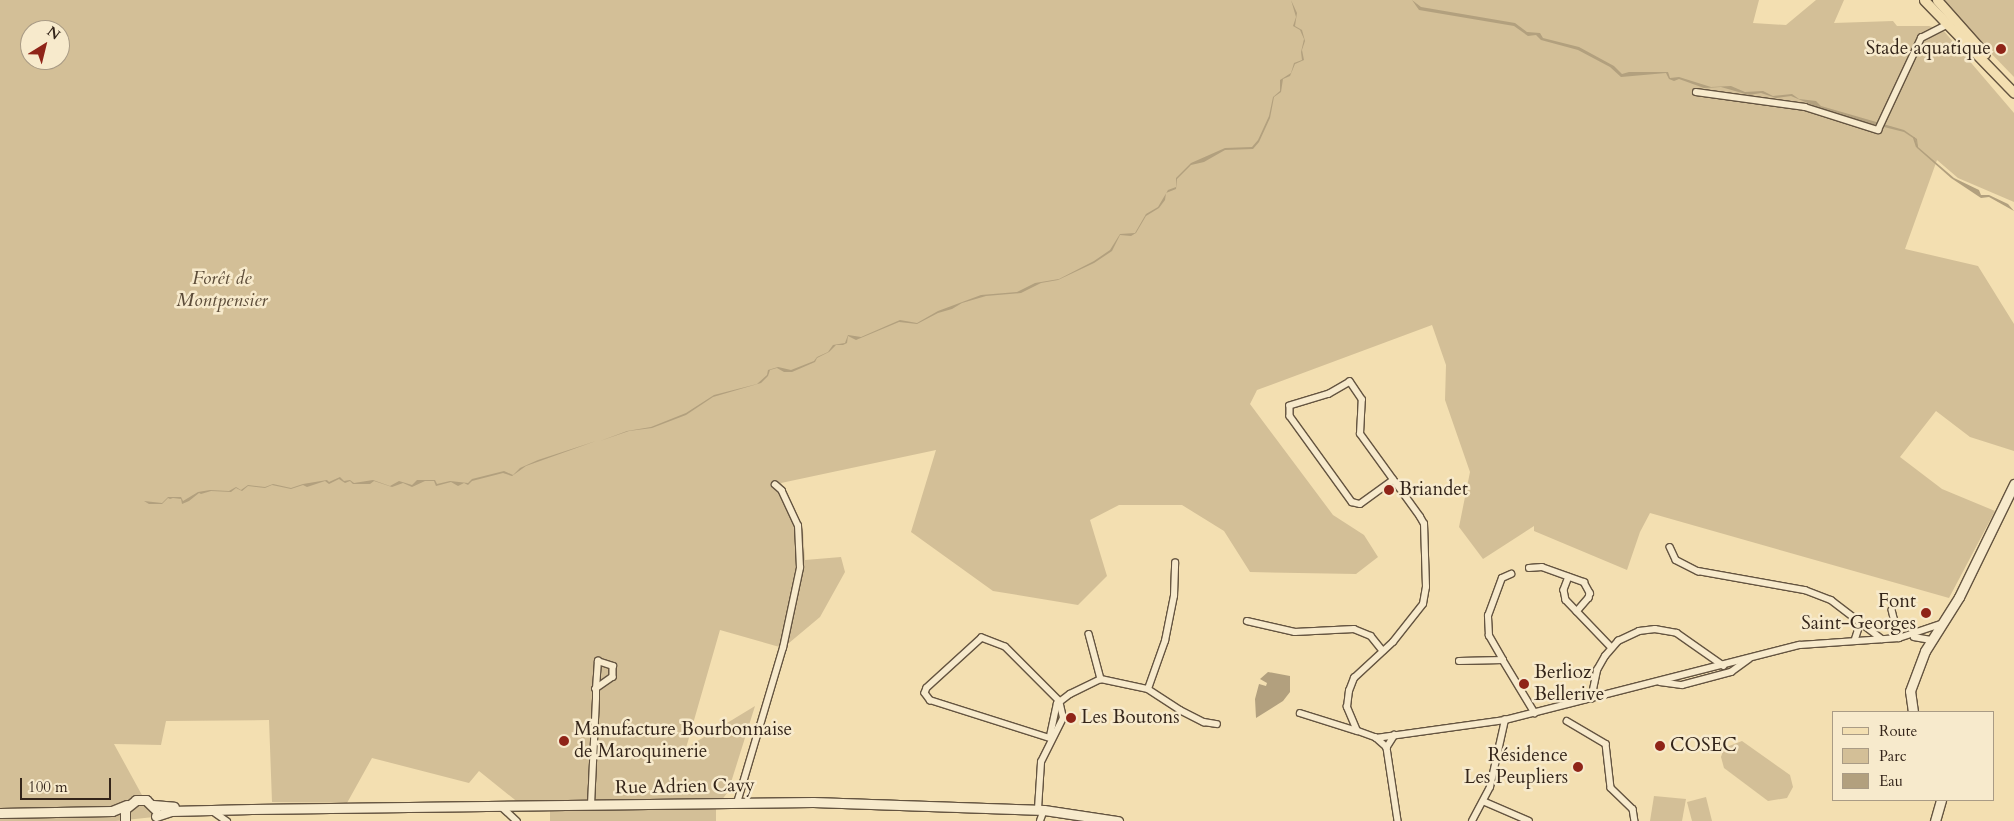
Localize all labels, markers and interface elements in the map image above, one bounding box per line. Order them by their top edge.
north arrow [20,20,70,70]
text: N [43,22,64,45]
place label: Stade aquatique [1866,38,1991,60]
marker: Stade aquatique [1995,43,2007,55]
park label: Forêt de Montpensier [176,268,268,312]
place label: Briandet [1399,479,1468,501]
marker: Briandet [1383,484,1395,496]
place label: Font Saint-Georges [1801,591,1916,635]
marker: Font Saint-Georges [1920,607,1932,619]
place label: Berlioz Bellerive [1534,662,1604,706]
marker: Berlioz Bellerive [1518,678,1530,690]
place label: Les Boutons [1081,707,1180,729]
legend [1832,711,1994,801]
marker: Les Boutons [1065,712,1077,724]
place label: Manufacture Bourbonnaise de Maroquinerie [574,719,792,763]
text: Route [1879,721,1917,741]
marker: Manufacture Bourbonnaise de Maroquinerie [558,735,570,747]
place label: COSEC [1670,735,1737,757]
marker: COSEC [1654,740,1666,752]
place label: Résidence Les Peupliers [1464,745,1568,789]
text: Parc [1879,746,1907,766]
marker: Résidence Les Peupliers [1572,761,1584,773]
scale bar [22,768,114,800]
text: Eau [1879,771,1903,791]
street label: Rue Adrien Cavy [615,774,755,800]
text: 100 m [28,777,68,797]

